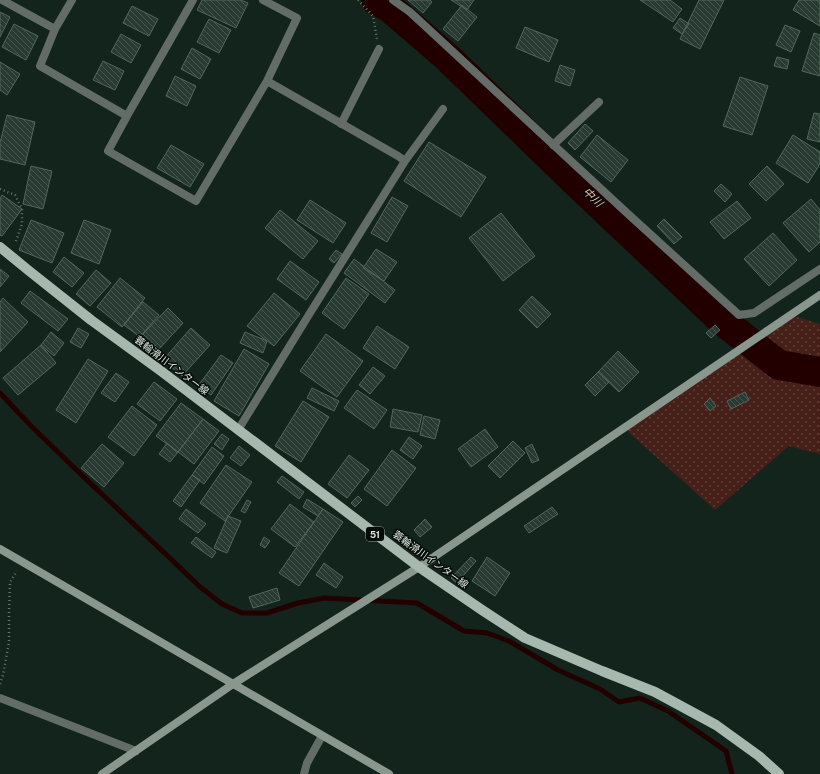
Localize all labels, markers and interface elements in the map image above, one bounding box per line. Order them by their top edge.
water label: 中川 [581,185,606,210]
street label: 蓑輪滑川インター線 [132,333,212,397]
road number: 51 [366,527,384,541]
street label: 蓑輪滑川インター線 [391,528,471,590]

